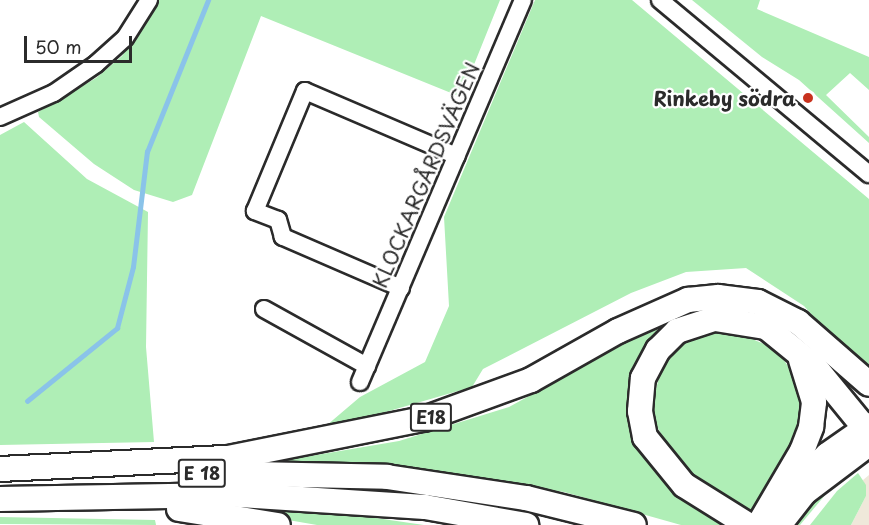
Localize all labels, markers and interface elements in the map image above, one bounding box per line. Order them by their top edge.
scale bar [27,24,135,62]
text: 50 m [35,33,82,60]
street label: KLOCKARGÅRDSVÄGEN [368,59,484,291]
place label: Rinkeby södra [653,86,796,110]
marker: Rinkeby södra [801,91,815,105]
road number: E18 [408,402,454,432]
road number: E 18 [176,458,228,488]

